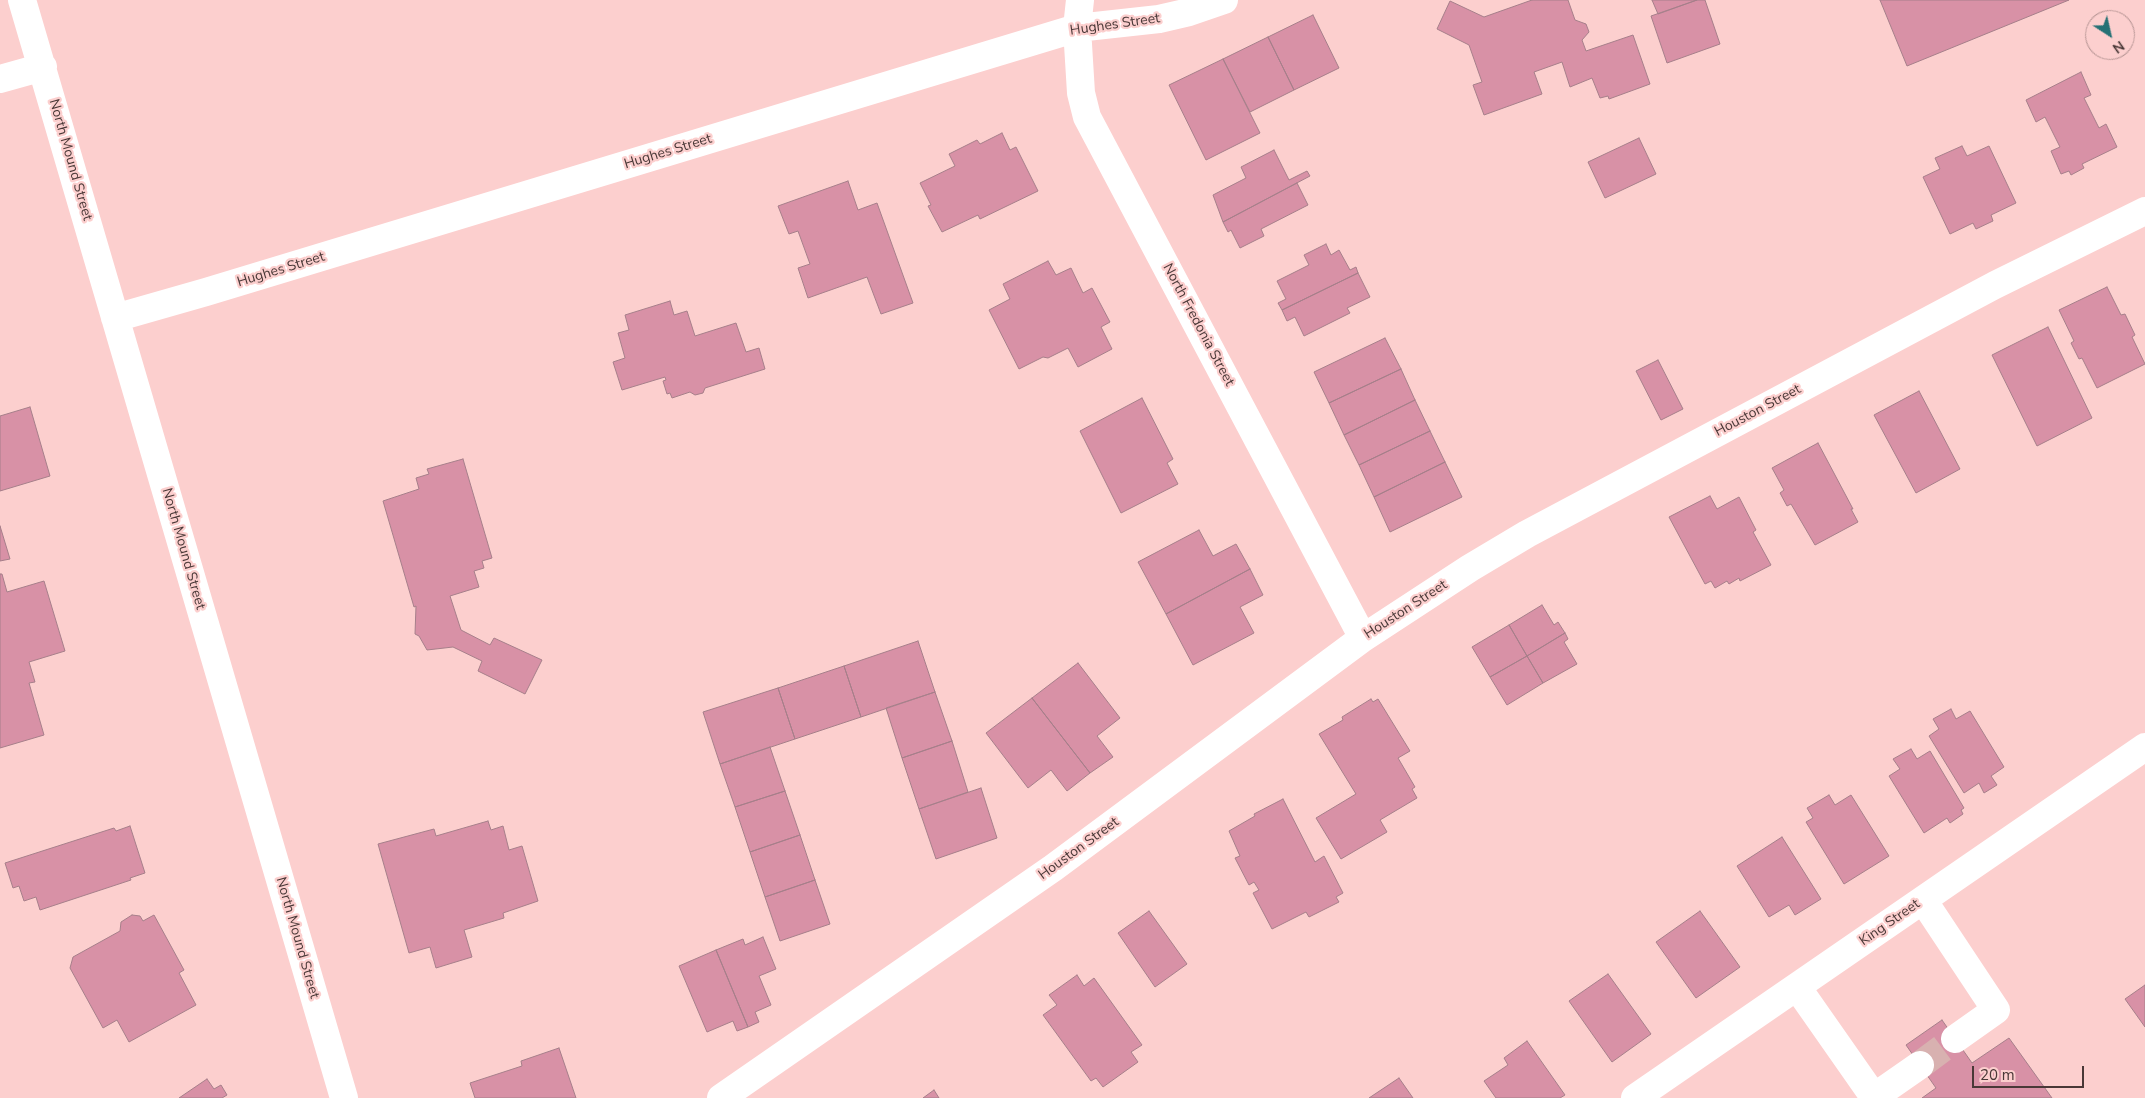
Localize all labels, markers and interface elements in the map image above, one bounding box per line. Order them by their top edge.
street label: Hughes Street [1069,10,1161,40]
north arrow [2085,10,2135,60]
text: N [2109,36,2128,58]
street label: North Mound Street [45,97,95,223]
street label: Hughes Street [622,131,714,173]
street label: Hughes Street [235,249,327,291]
street label: North Fredonia Street [1159,261,1237,389]
street label: Houston Street [1712,381,1804,441]
street label: North Mound Street [158,486,208,612]
street label: Houston Street [1361,577,1451,643]
street label: Houston Street [1036,814,1122,884]
street label: North Mound Street [272,875,322,1001]
street label: King Street [1857,896,1923,950]
scale bar [1975,1056,2088,1088]
text: 20 m [1980,1065,2015,1085]

